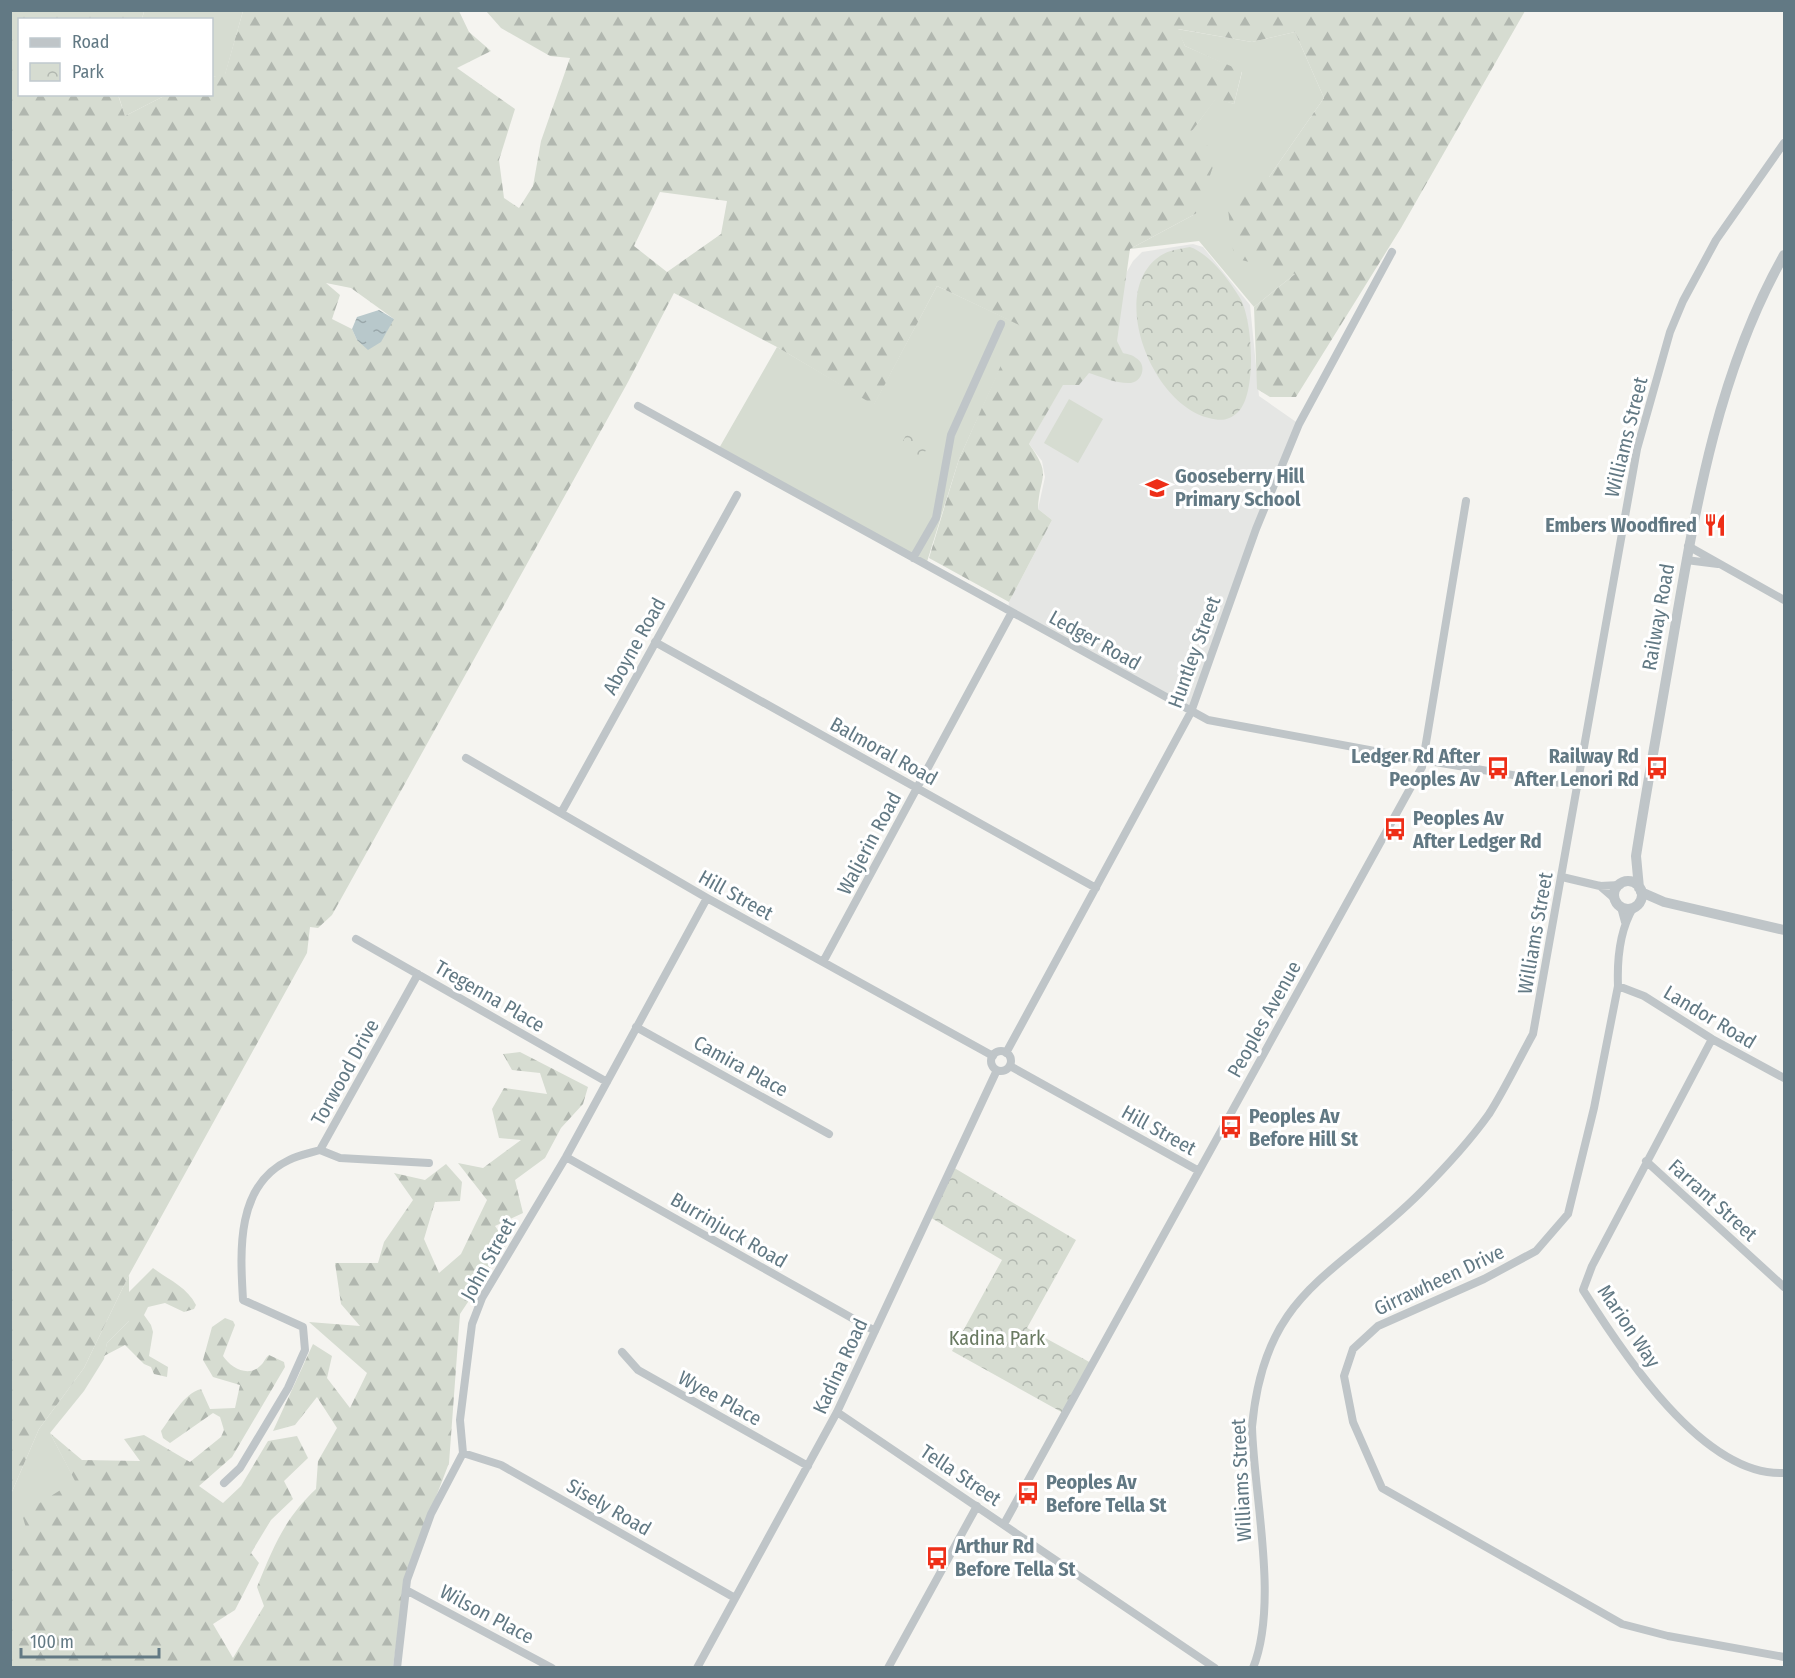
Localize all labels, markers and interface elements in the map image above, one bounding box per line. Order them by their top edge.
legend [18,18,213,96]
text: Road [72,31,109,53]
text: Park [72,61,105,83]
street label: Williams Street [1599,374,1653,500]
place label: Gooseberry Hill Primary School [1175,464,1305,511]
school or university icon: Gooseberry Hill Primary School [1144,475,1170,501]
restaurant icon: Embers Woodfired [1702,512,1728,538]
place label: Embers Woodfired [1545,513,1697,537]
street label: Railway Road [1637,562,1679,672]
street label: Huntley Street [1163,592,1225,711]
street label: Aboyne Road [598,593,670,699]
street label: Ledger Road [1045,605,1145,675]
street label: Balmoral Road [826,712,942,790]
place label: Ledger Rd After Peoples Av [1351,744,1481,791]
place label: Railway Rd After Lenori Rd [1514,744,1639,791]
bus stop icon: Ledger Rd After Peoples Av [1485,755,1511,781]
bus stop icon: Railway Rd After Lenori Rd [1644,755,1670,781]
street label: Waljerin Road [832,788,906,898]
place label: Peoples Av After Ledger Rd [1412,806,1542,853]
bus stop icon: Peoples Av After Ledger Rd [1382,816,1408,842]
street label: Hill Street [694,865,778,925]
street label: Williams Street [1512,870,1558,996]
street label: Tregenna Place [431,955,549,1037]
street label: Peoples Avenue [1222,957,1306,1081]
street label: Landor Road [1659,980,1761,1054]
street label: Torwood Drive [306,1015,384,1129]
street label: Camira Place [690,1030,792,1102]
street label: Hill Street [1117,1100,1201,1160]
place label: Peoples Av Before Hill St [1249,1104,1359,1151]
bus stop icon: Peoples Av Before Hill St [1218,1114,1244,1140]
street label: Farrant Street [1664,1154,1763,1247]
street label: Burrinjuck Road [666,1187,792,1273]
street label: John Street [455,1213,521,1305]
street label: Girrawheen Drive [1370,1239,1508,1321]
street label: Marion Way [1593,1280,1665,1372]
street label: Kadina Road [807,1314,873,1418]
park label: Kadina Park [949,1326,1046,1350]
street label: Wyee Place [674,1365,766,1431]
street label: Williams Street [1226,1417,1256,1542]
street label: Tella Street [916,1439,1006,1511]
place label: Peoples Av Before Tella St [1046,1470,1168,1517]
street label: Sisely Road [562,1473,656,1541]
bus stop icon: Peoples Av Before Tella St [1015,1480,1041,1506]
place label: Arthur Rd Before Tella St [954,1534,1077,1581]
bus stop icon: Arthur Rd Before Tella St [924,1545,950,1571]
street label: Wilson Place [436,1579,538,1649]
scale bar [21,1621,159,1659]
text: 100 m [30,1631,74,1653]

